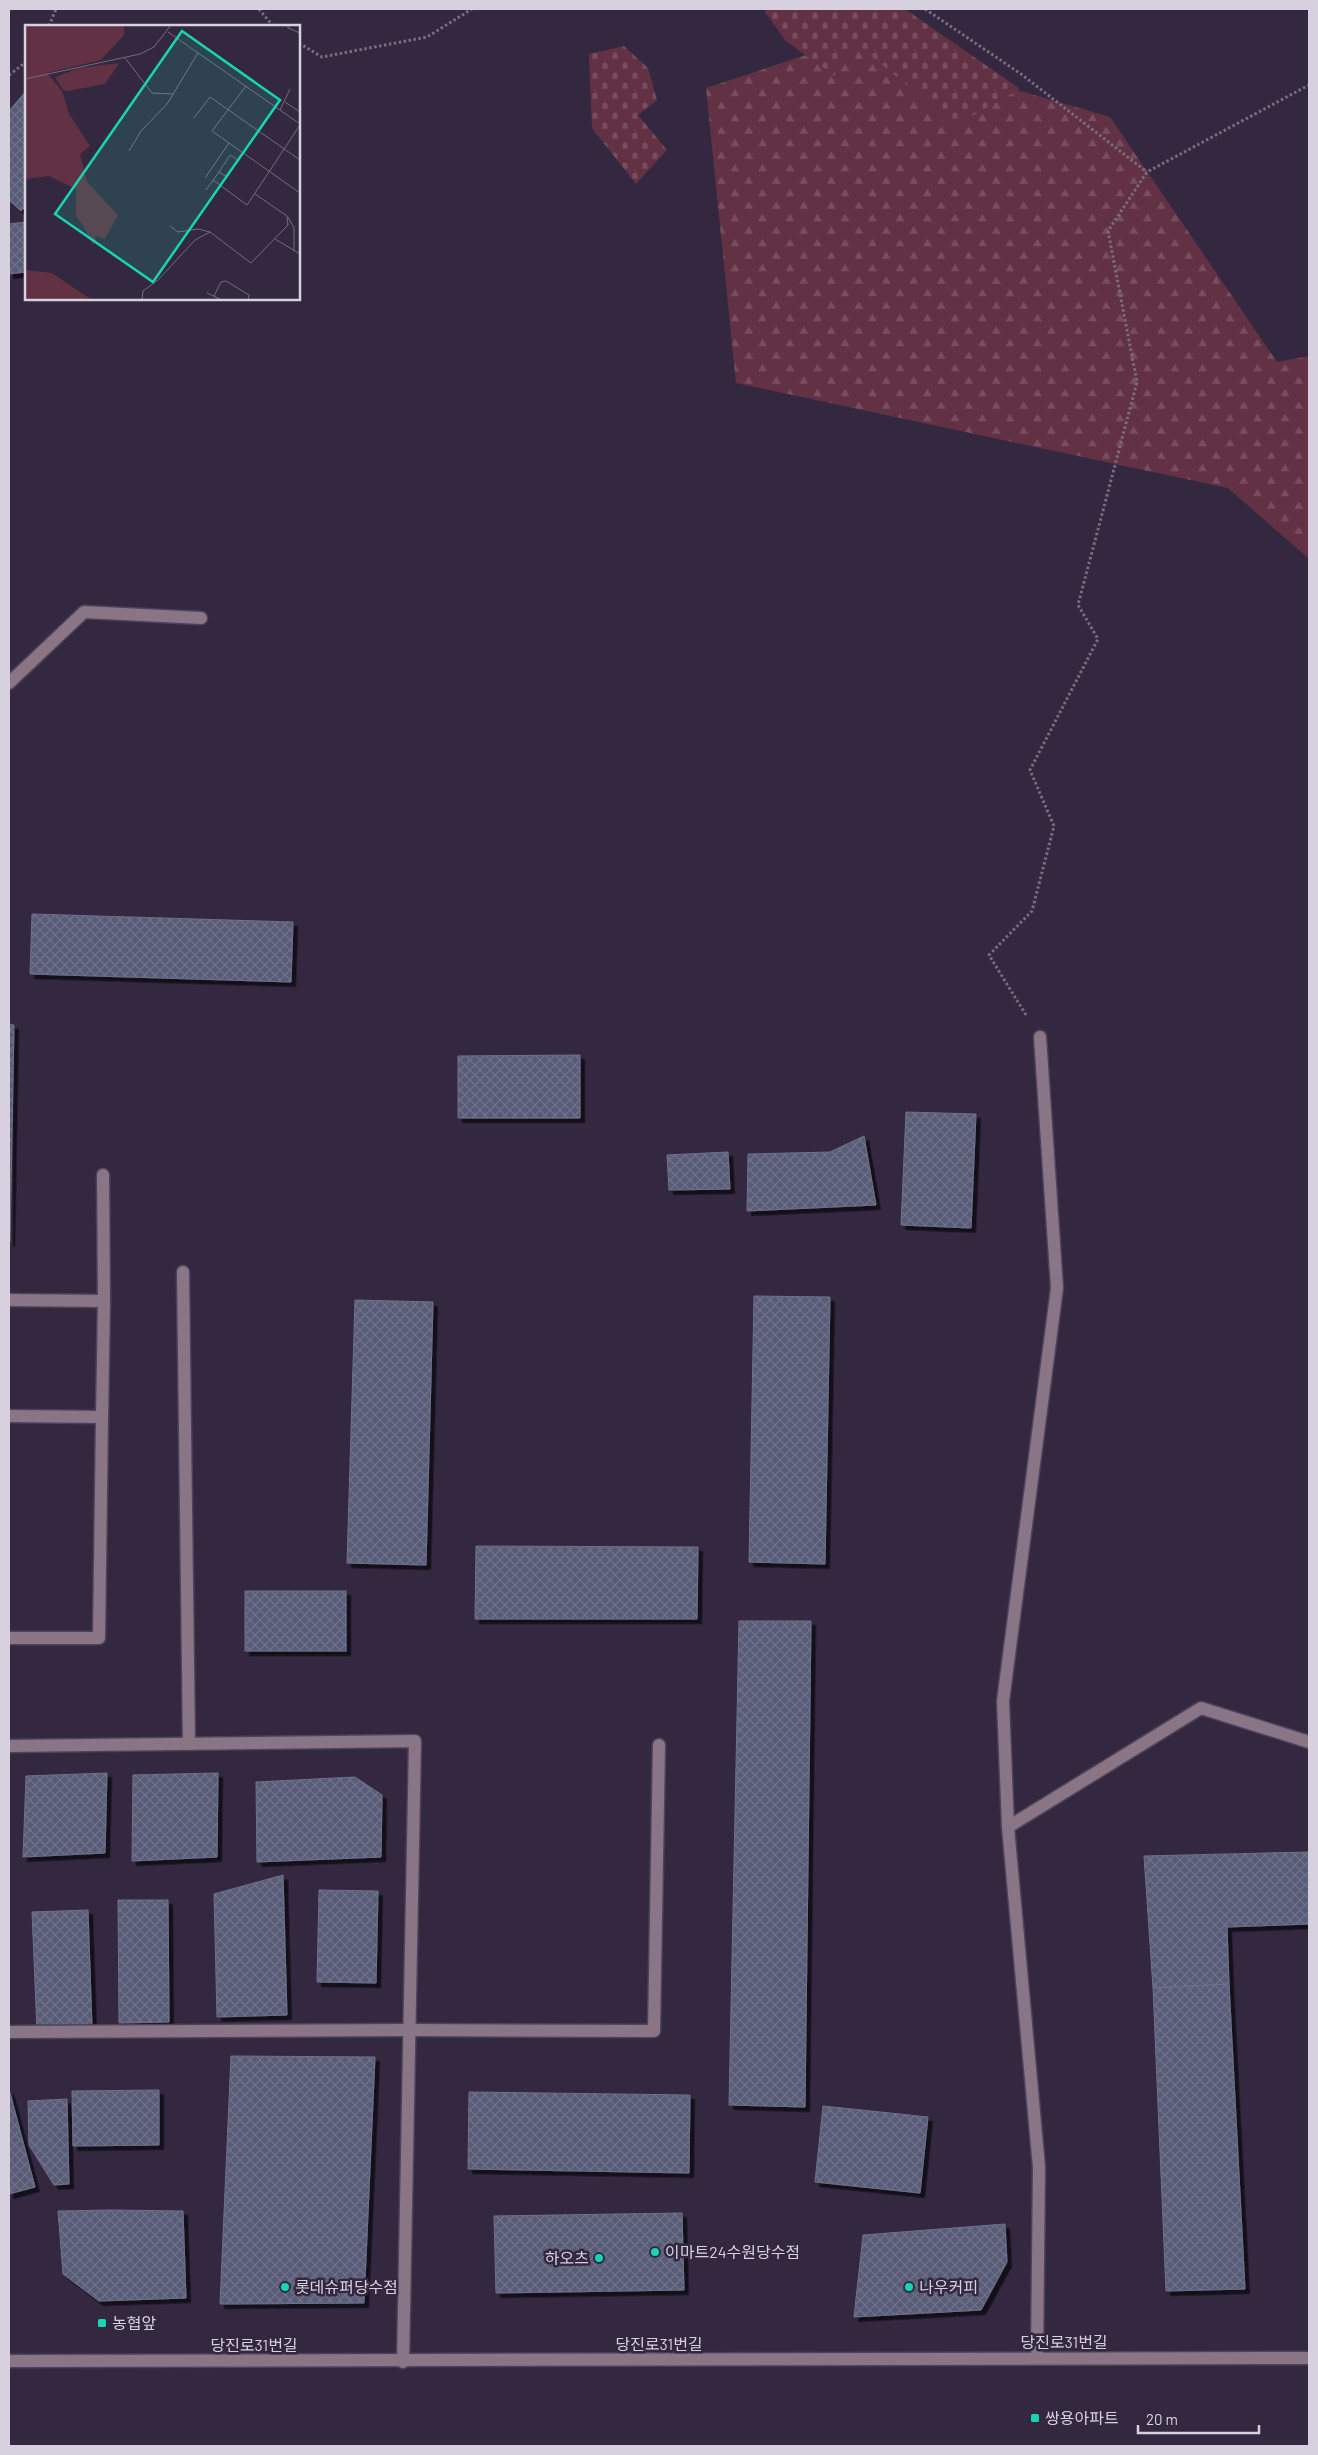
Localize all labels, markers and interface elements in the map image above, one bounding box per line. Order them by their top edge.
inset map [25,25,300,300]
place label: 이마트24수원당수점 [665,2242,800,2261]
marker: 이마트24수원당수점 [649,2246,661,2258]
place label: 하오츠 [545,2248,589,2267]
marker: 하오츠 [593,2252,605,2264]
place label: 롯데슈퍼당수점 [295,2277,398,2296]
place label: 나우커피 [919,2277,978,2296]
marker: 롯데슈퍼당수점 [279,2281,291,2293]
marker: 나우커피 [903,2281,915,2293]
place label: 농협앞 [112,2313,156,2332]
marker: 농협앞 [96,2317,108,2329]
street label: 당진로31번길 [1020,2332,1108,2351]
street label: 당진로31번길 [615,2334,703,2353]
street label: 당진로31번길 [210,2335,298,2354]
scale bar [1138,2402,1259,2434]
place label: 쌍용아파트 [1045,2408,1119,2427]
text: 20 m [1146,2410,1178,2428]
marker: 쌍용아파트 [1029,2412,1041,2424]

